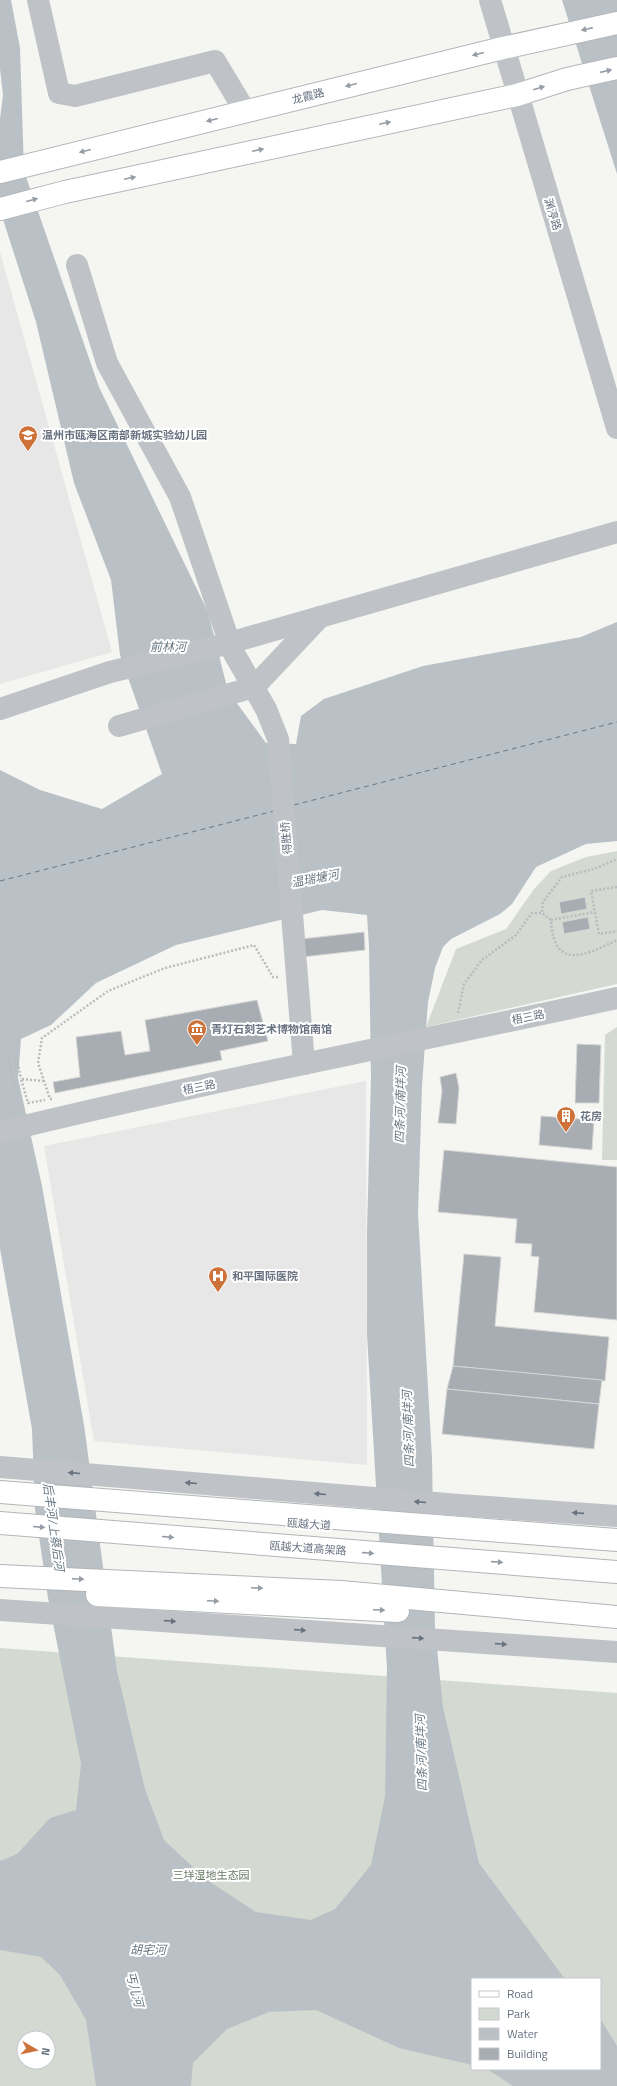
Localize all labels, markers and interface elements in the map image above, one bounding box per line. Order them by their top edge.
one-way arrow [581,27,593,33]
one-way arrow [471,52,484,58]
one-way arrow [600,67,612,73]
one-way arrow [345,83,358,89]
street label: 龙霞路 [290,84,326,108]
one-way arrow [533,85,545,91]
one-way arrow [205,117,218,123]
one-way arrow [379,120,391,126]
one-way arrow [251,147,264,153]
one-way arrow [79,148,91,154]
one-way arrow [124,174,137,180]
street label: 渊渟路 [541,196,565,232]
one-way arrow [27,197,39,203]
school or university icon: 温州市瓯海区南部新城实验幼儿园 [17,424,39,452]
place label: 温州市瓯海区南部新城实验幼儿园 [42,427,207,443]
water label: 前林河 [150,637,188,656]
street label: 得胜桥 [277,821,295,855]
water label: 温瑞塘河 [290,864,342,892]
street label: 梧三路 [510,1006,546,1028]
museum icon: 青灯石刻艺术博物馆南馆 [186,1018,208,1046]
place label: 青灯石刻艺术博物馆南馆 [211,1021,332,1037]
water label: 四条河/南垟河 [390,1064,410,1144]
street label: 梧三路 [181,1076,217,1098]
building icon: 花房 [555,1105,577,1133]
place label: 花房 [580,1108,602,1124]
hospital icon: 和平国际医院 [207,1265,229,1293]
place label: 和平国际医院 [232,1268,298,1284]
water label: 四条河/南垟河 [397,1388,419,1468]
one-way arrow [68,1470,80,1476]
one-way arrow [185,1479,197,1486]
water label: 后丰河/上蔡后河 [38,1482,70,1574]
one-way arrow [314,1490,327,1497]
one-way arrow [414,1498,426,1505]
one-way arrow [572,1509,584,1516]
street label: 瓯越大道 [286,1514,332,1534]
one-way arrow [33,1523,45,1530]
one-way arrow [162,1533,174,1540]
street label: 瓯越大道高架路 [269,1537,347,1559]
one-way arrow [362,1549,374,1556]
one-way arrow [491,1559,504,1566]
one-way arrow [72,1576,84,1583]
one-way arrow [251,1584,263,1591]
one-way arrow [207,1598,219,1605]
one-way arrow [373,1607,386,1613]
one-way arrow [164,1618,176,1625]
one-way arrow [294,1627,306,1634]
one-way arrow [412,1635,424,1642]
one-way arrow [495,1640,507,1647]
water label: 四条河/南垟河 [410,1712,432,1792]
park label: 三垟湿地生态园 [173,1867,250,1883]
water label: 胡宅河 [130,1940,168,1959]
water label: 丐儿河 [121,1969,149,2011]
legend [471,1978,601,2070]
text: Road [507,1984,533,2003]
text: Park [507,2004,530,2023]
text: Water [507,2024,538,2043]
north arrow [16,2030,56,2070]
text: Building [507,2044,548,2063]
text: N [37,2047,54,2057]

